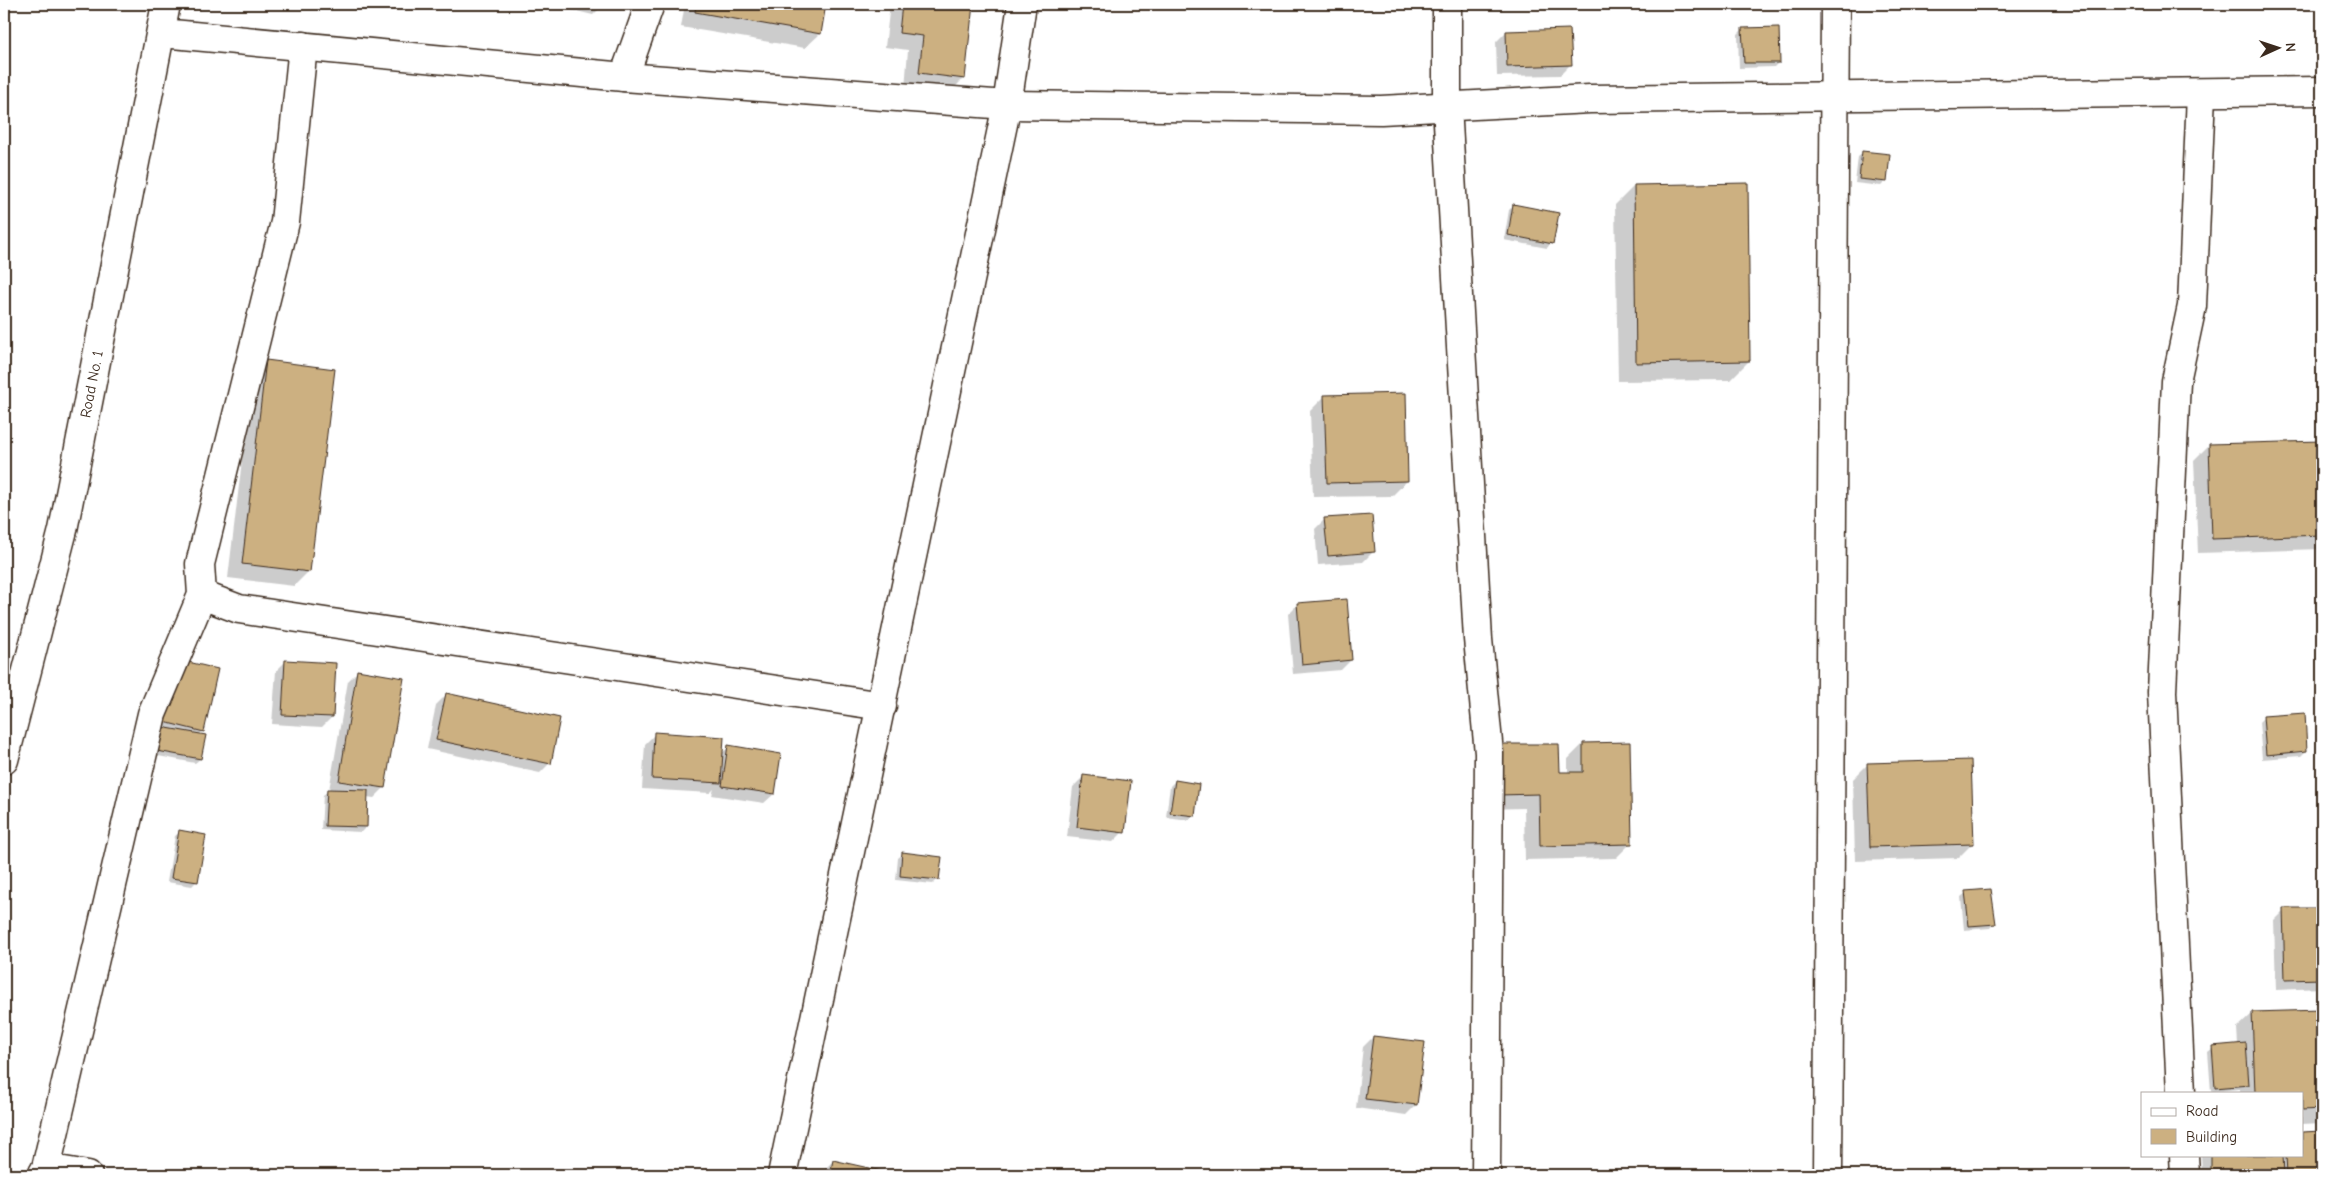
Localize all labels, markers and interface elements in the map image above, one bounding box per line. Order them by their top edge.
north arrow [2254,22,2304,72]
text: N [2282,42,2299,52]
street label: Road No. 1 [76,349,107,419]
legend [2141,1092,2304,1156]
text: Road [2186,1102,2218,1120]
text: Building [2186,1128,2237,1146]

